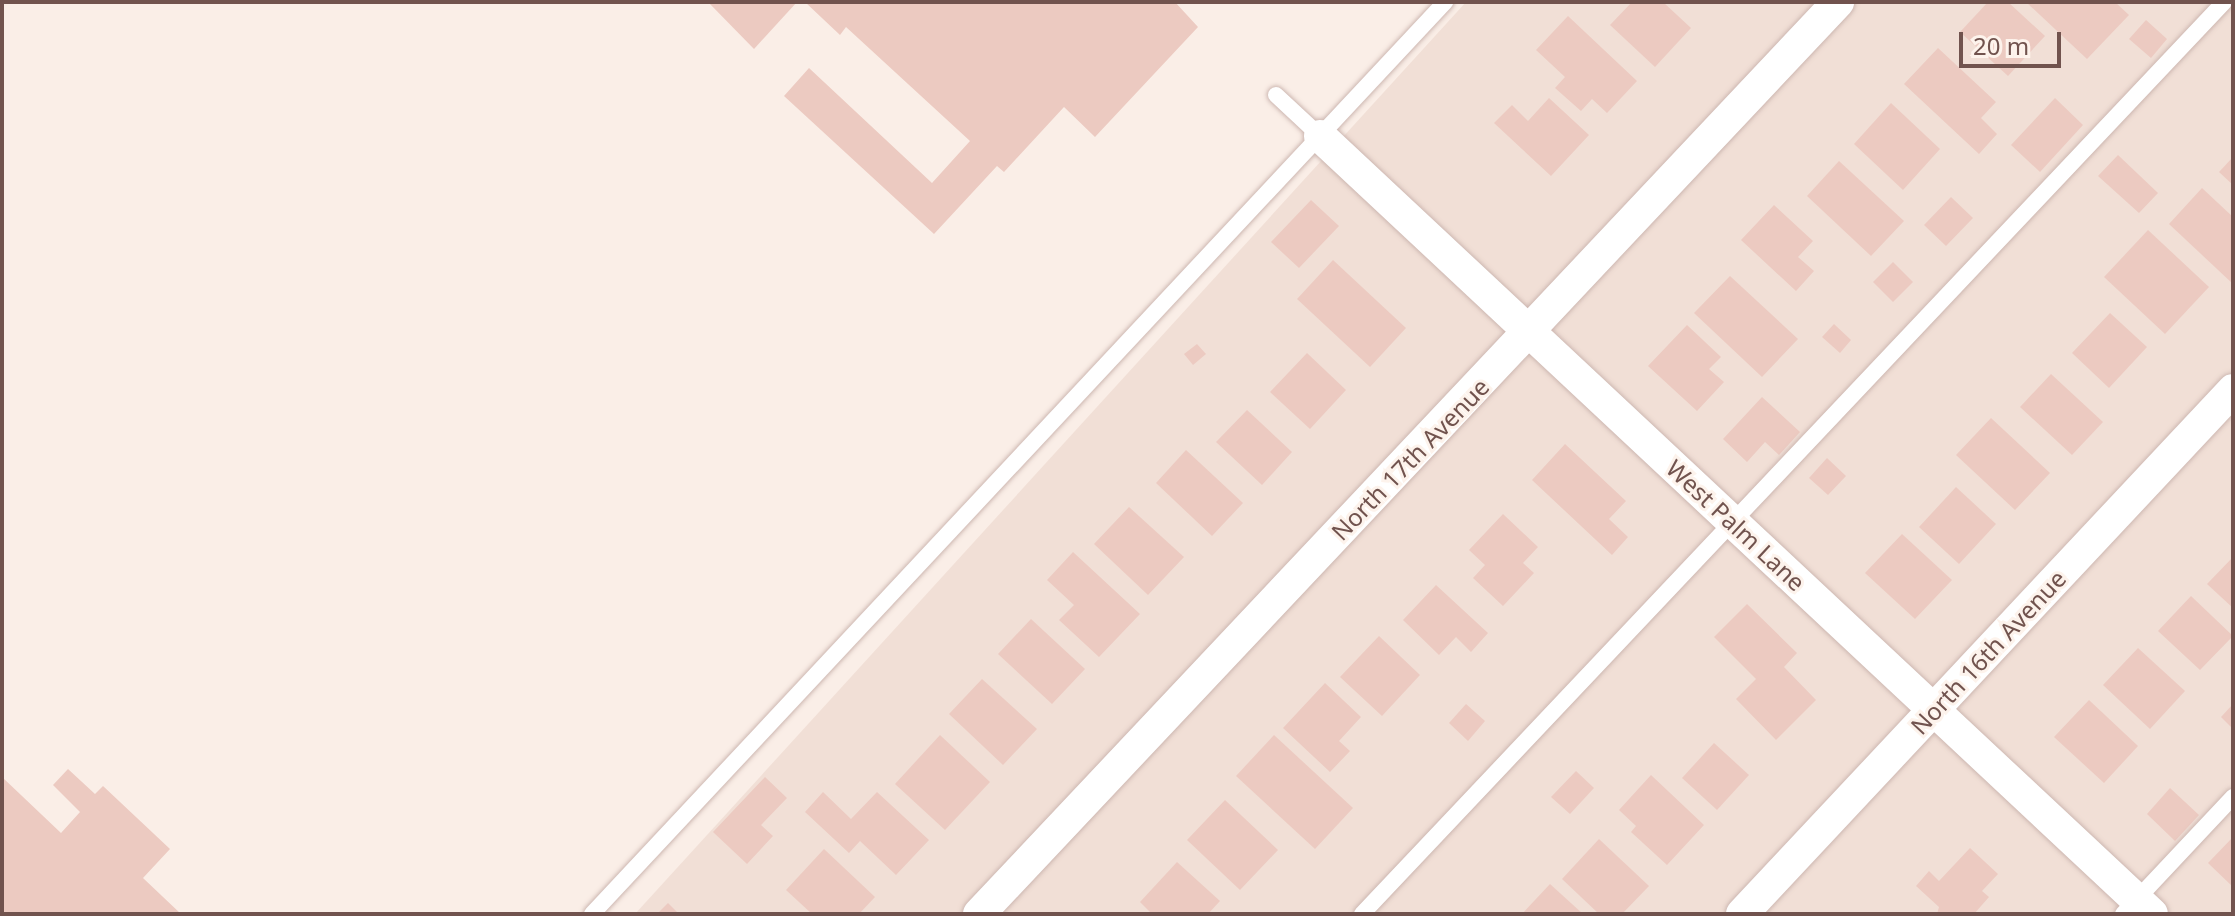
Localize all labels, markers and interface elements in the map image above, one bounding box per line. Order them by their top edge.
scale bar [1963,16,2065,66]
text: 20 m [1973,29,2029,62]
street label: North 17th Avenue [1325,372,1495,546]
street label: West Palm Lane [1661,453,1811,597]
street label: North 16th Avenue [1905,564,2071,740]

